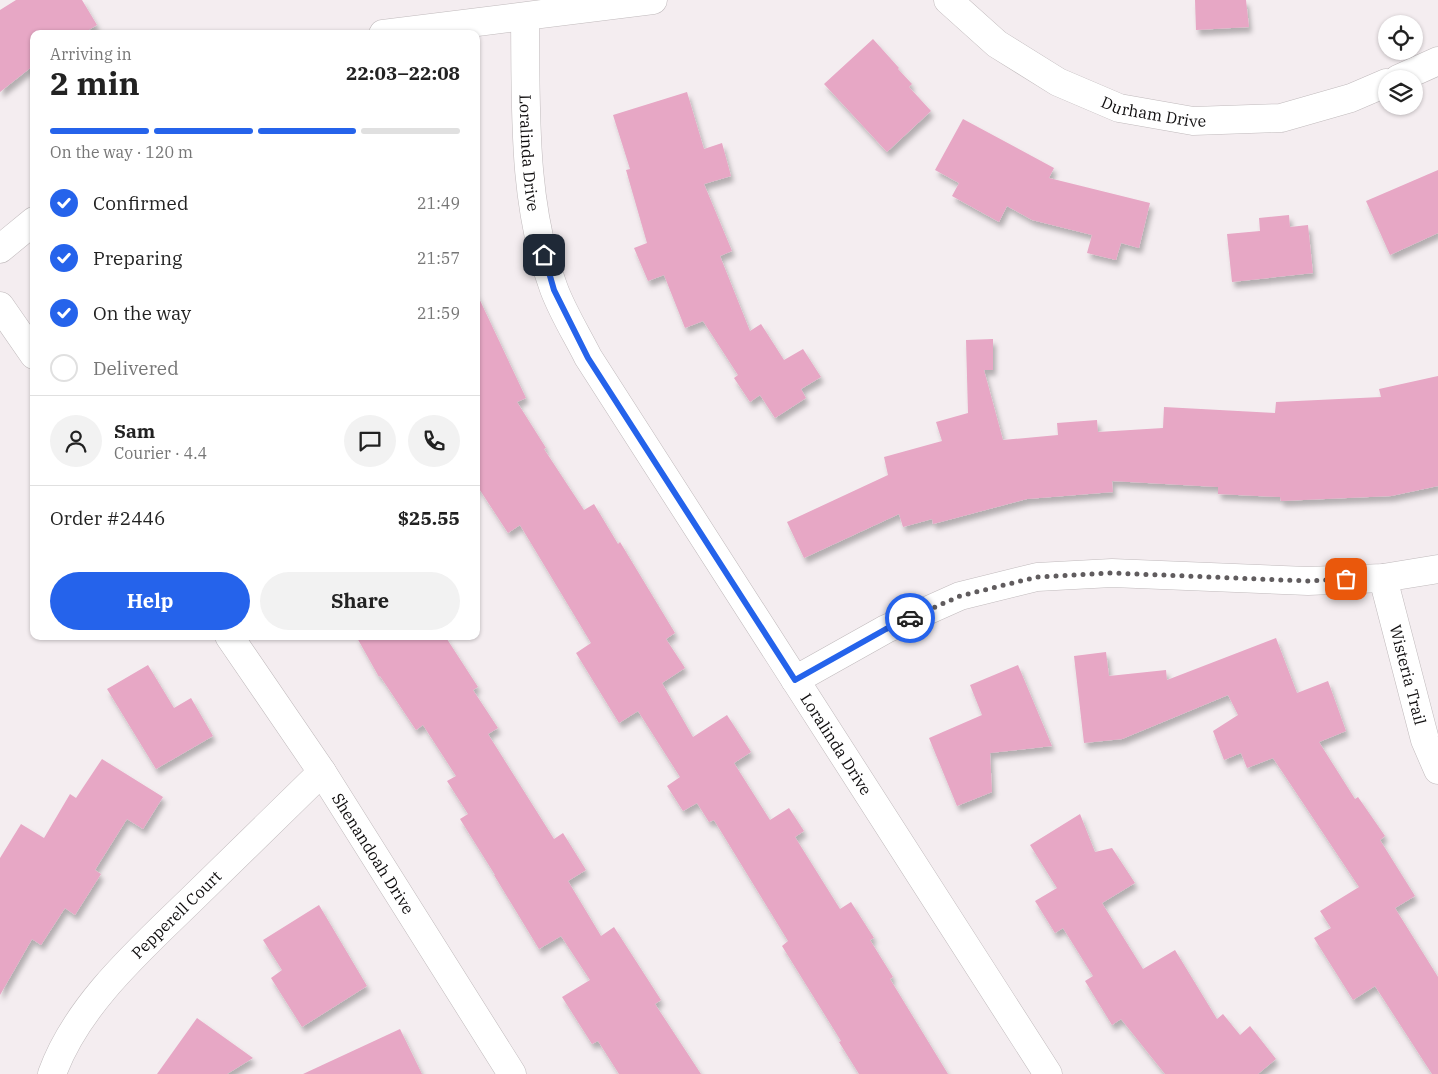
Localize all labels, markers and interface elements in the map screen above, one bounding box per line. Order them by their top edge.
map controls [1378,15,1423,115]
button: locate [1378,15,1423,60]
text: Arriving in [50,44,132,64]
text: 22:03–22:08 [346,61,460,85]
text: 2 min [50,62,140,104]
button: layers [1378,70,1423,115]
street label: Durham Drive [1098,92,1206,131]
street label: Loralinda Drive [516,94,544,213]
text: On the way · 120 m [50,142,193,162]
icon: check [50,189,78,217]
text: Confirmed [93,191,188,215]
text: 21:49 [417,193,460,213]
pin [523,234,565,276]
icon: home [530,241,558,269]
icon: check [50,244,78,272]
text: Preparing [93,246,182,270]
text: 21:57 [417,248,460,268]
icon: check [50,299,78,327]
text: On the way [93,301,191,325]
text: 21:59 [417,303,460,323]
text: Delivered [93,356,179,380]
button: person [50,415,102,467]
button: chat [344,415,396,467]
button: phone [408,415,460,467]
text: Sam [114,419,155,443]
text: Courier · 4.4 [114,443,207,463]
text: Order #2446 [50,506,165,530]
text: $25.55 [398,506,460,530]
pin [1325,558,1367,600]
icon: bag [1332,565,1360,593]
button: Help [50,572,250,630]
button: Share [260,572,460,630]
courier [885,593,935,643]
icon: car [896,604,924,632]
street label: Wisteria Trail [1386,623,1431,727]
street label: Loralinda Drive [796,689,876,799]
street label: Shenandoah Drive [328,789,419,918]
street label: Pepperell Court [127,866,226,963]

